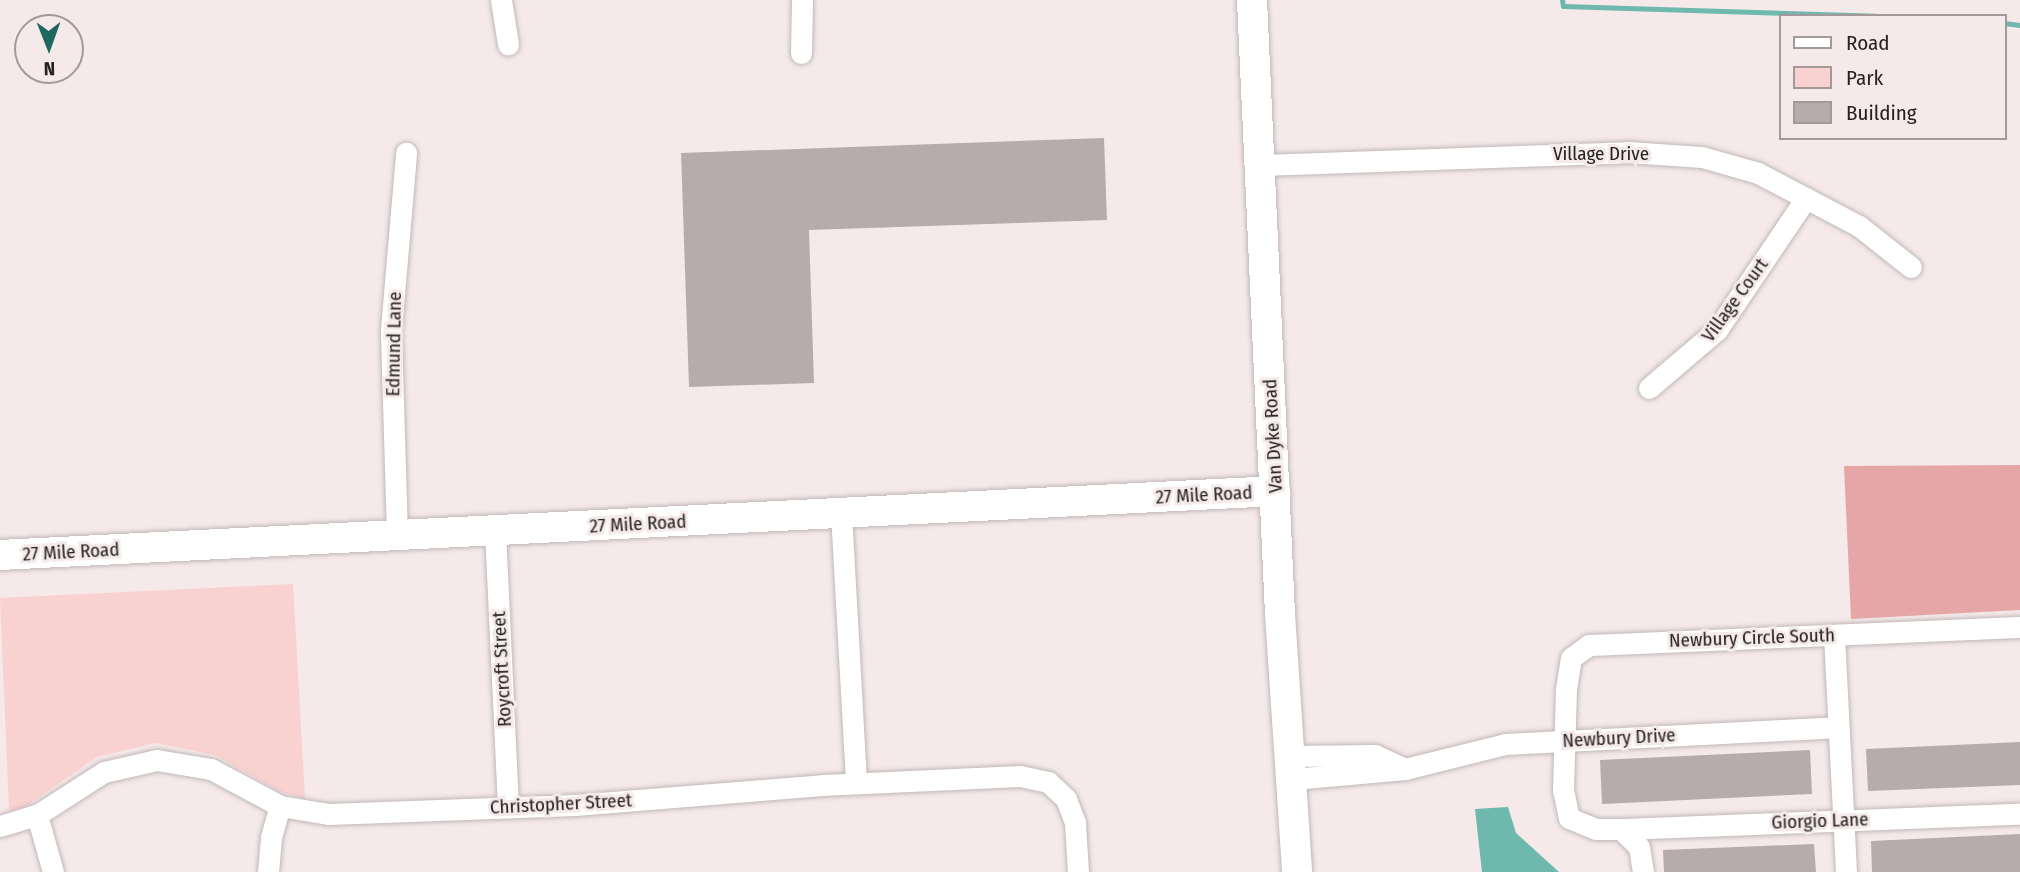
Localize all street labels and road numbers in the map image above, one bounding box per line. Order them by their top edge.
street label: Village Drive [1553,143,1649,165]
street label: Village Court [1697,254,1773,346]
street label: Edmund Lane [382,291,406,397]
street label: Van Dyke Road [1259,378,1287,494]
street label: 27 Mile Road [1155,481,1253,509]
street label: 27 Mile Road [589,510,687,538]
street label: 27 Mile Road [22,538,120,566]
street label: Roycroft Street [488,611,516,727]
street label: Newbury Circle South [1669,624,1835,652]
street label: Newbury Drive [1562,724,1676,752]
street label: Christopher Street [489,789,633,819]
street label: Giorgio Lane [1771,808,1869,834]

